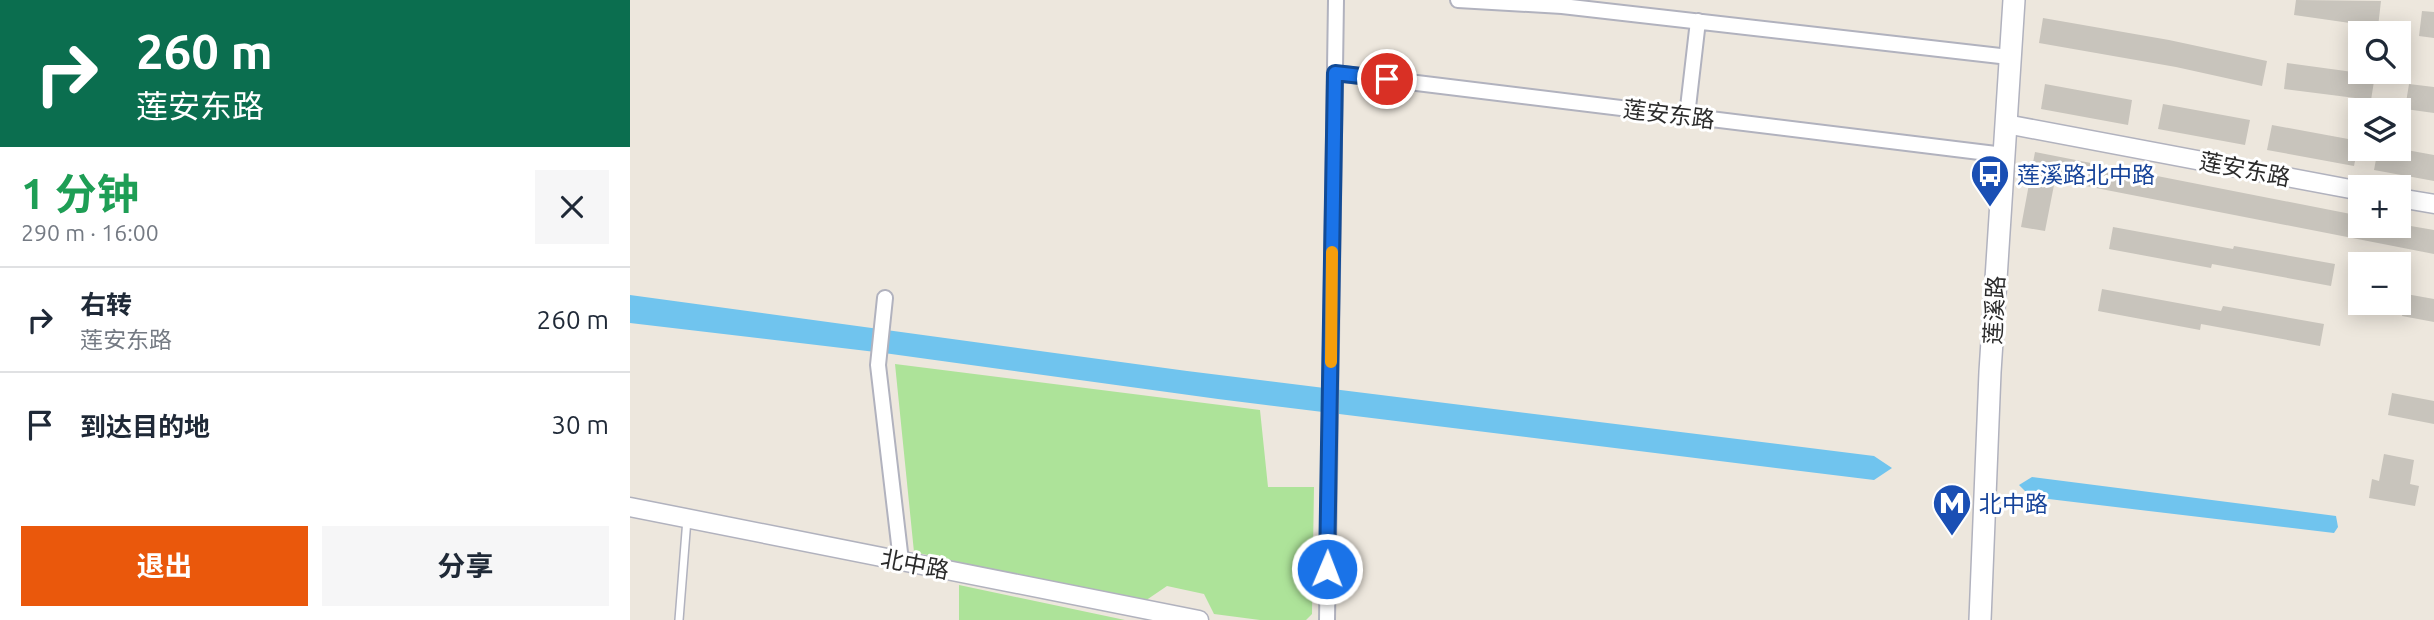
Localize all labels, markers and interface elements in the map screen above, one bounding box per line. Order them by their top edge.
map controls [2348,21,2411,315]
button: search [2348,21,2411,84]
text: 260 m [136,23,273,78]
icon: right [21,28,112,119]
pin [1357,49,1417,109]
icon: arrive [1368,60,1406,98]
text: 莲安东路 [136,88,264,124]
street label: 莲安东路 [1622,96,1716,132]
button: layers [2348,98,2411,161]
street label: 莲安东路 [2197,148,2293,190]
bus stop icon: 莲溪路北中路 [1969,153,2011,208]
place label: 莲溪路北中路 [2017,162,2155,187]
text: 1 分钟 [21,170,139,217]
button: close [535,170,609,244]
button: + [2348,175,2411,238]
text: 290 m · 16:00 [21,220,159,245]
button: − [2348,252,2411,315]
street label: 莲溪路 [1980,275,2008,345]
text: 右转 [80,290,132,319]
icon: right [21,301,59,339]
text: 260 m [537,305,609,334]
text: 莲安东路 [80,327,172,352]
icon: arrive [21,406,59,444]
text: 30 m [551,410,609,439]
text: 到达目的地 [80,412,210,441]
metro station icon: 北中路 [1931,482,1973,537]
place label: 北中路 [1979,491,2048,516]
button: 退出 [21,526,308,606]
button: 分享 [322,526,609,606]
position arrow [1290,532,1364,606]
street label: 北中路 [879,545,951,583]

